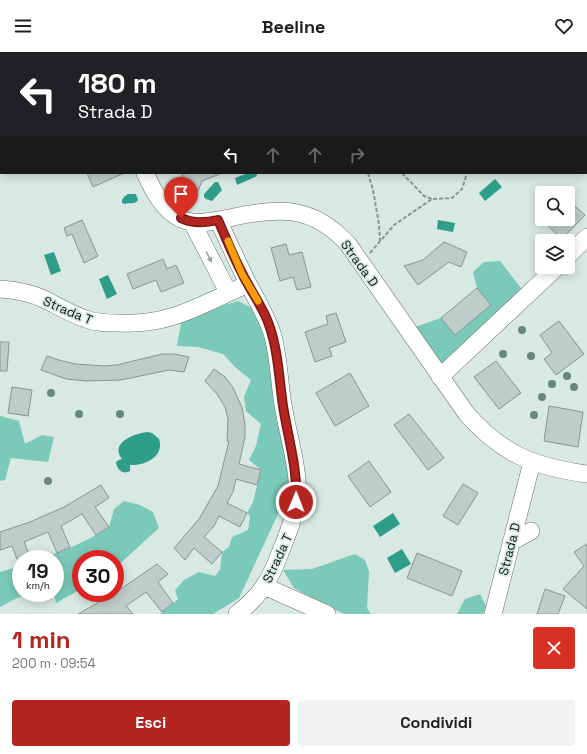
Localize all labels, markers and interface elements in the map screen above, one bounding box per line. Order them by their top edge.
icon: menu [12,15,34,37]
text: Beeline [262,15,325,38]
icon: heart [553,15,575,37]
text: 180 m [78,65,157,101]
icon: left [12,68,64,120]
text: Strada D [78,100,152,123]
icon: left [220,144,242,166]
icon: ahead [262,144,284,166]
icon: ahead [304,144,326,166]
icon: right [346,144,368,166]
pin [164,177,198,218]
icon: arrive [170,183,192,205]
map controls [535,186,575,274]
button: search [535,186,575,226]
button: layers [535,234,575,274]
street label: Strada D [337,237,382,290]
one-way arrow [206,251,213,262]
street label: Strada T [40,292,96,329]
position arrow [275,481,317,523]
street label: Strada D [495,521,524,577]
street label: Strada T [259,531,296,586]
speed limit sign: 30 [72,550,124,602]
text: 19 [27,558,49,584]
text: km/h [26,579,50,592]
text: 1 min [12,624,71,655]
button: close [533,627,575,669]
text: 200 m · 09:54 [12,655,96,672]
button: Esci [12,700,290,746]
button: Condividi [298,700,575,746]

